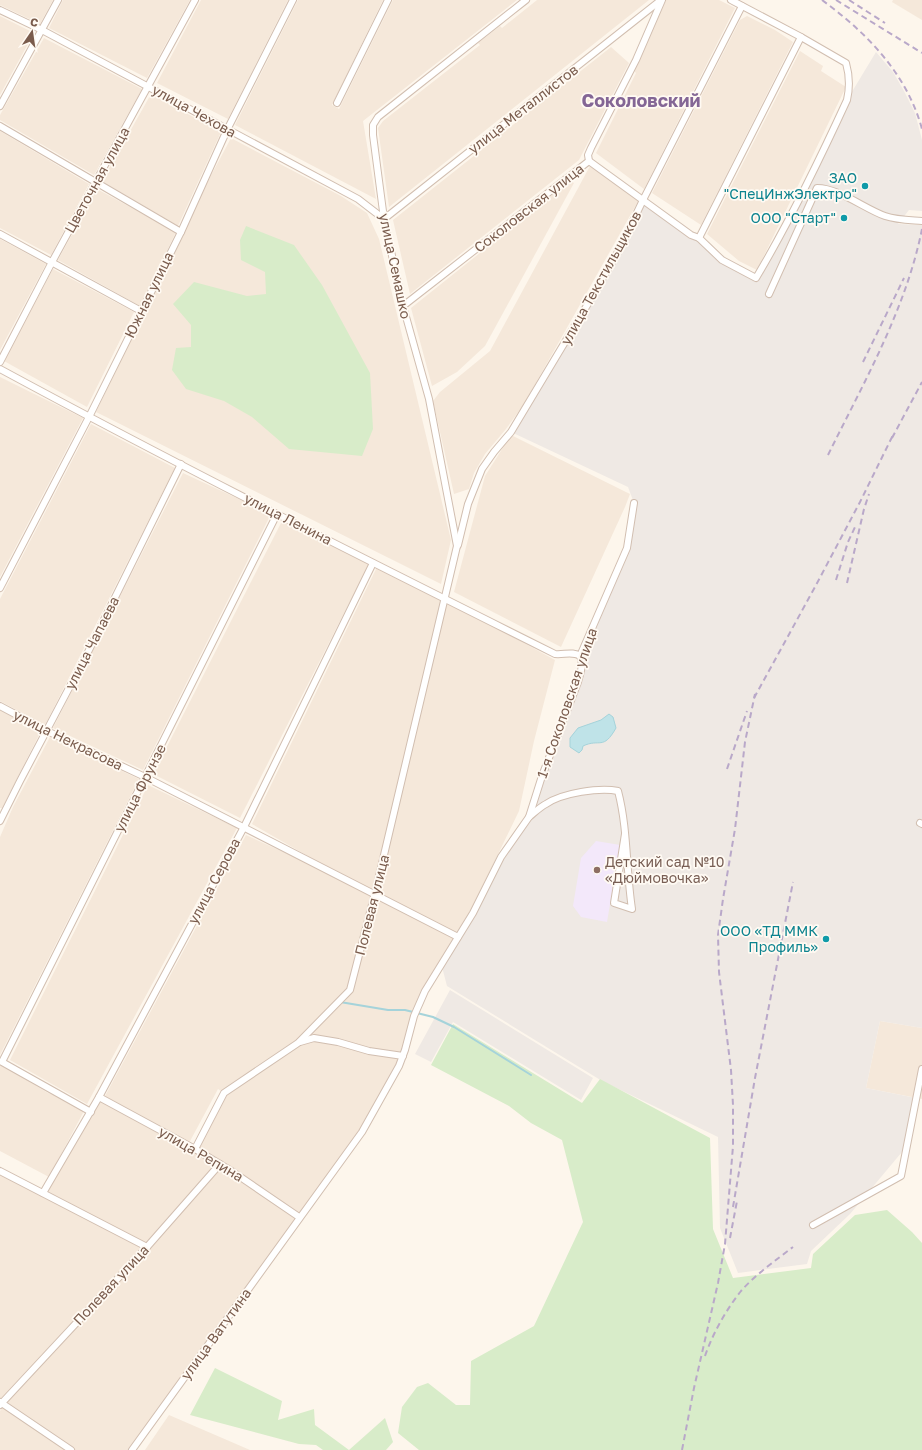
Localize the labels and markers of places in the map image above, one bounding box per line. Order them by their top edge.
place label: ЗАО "СпецИнжЭлектро" [724,169,857,202]
marker: ЗАО "СпецИнжЭлектро" [860,181,870,191]
place label: ООО "Старт" [751,209,836,226]
marker: ООО "Старт" [839,213,849,223]
place label: Детский сад №10 «Дюймовочка» [605,853,724,886]
marker: Детский сад №10 «Дюймовочка» [592,865,602,875]
place label: ООО «ТД ММК Профиль» [720,922,818,955]
marker: ООО «ТД ММК Профиль» [821,934,831,944]

